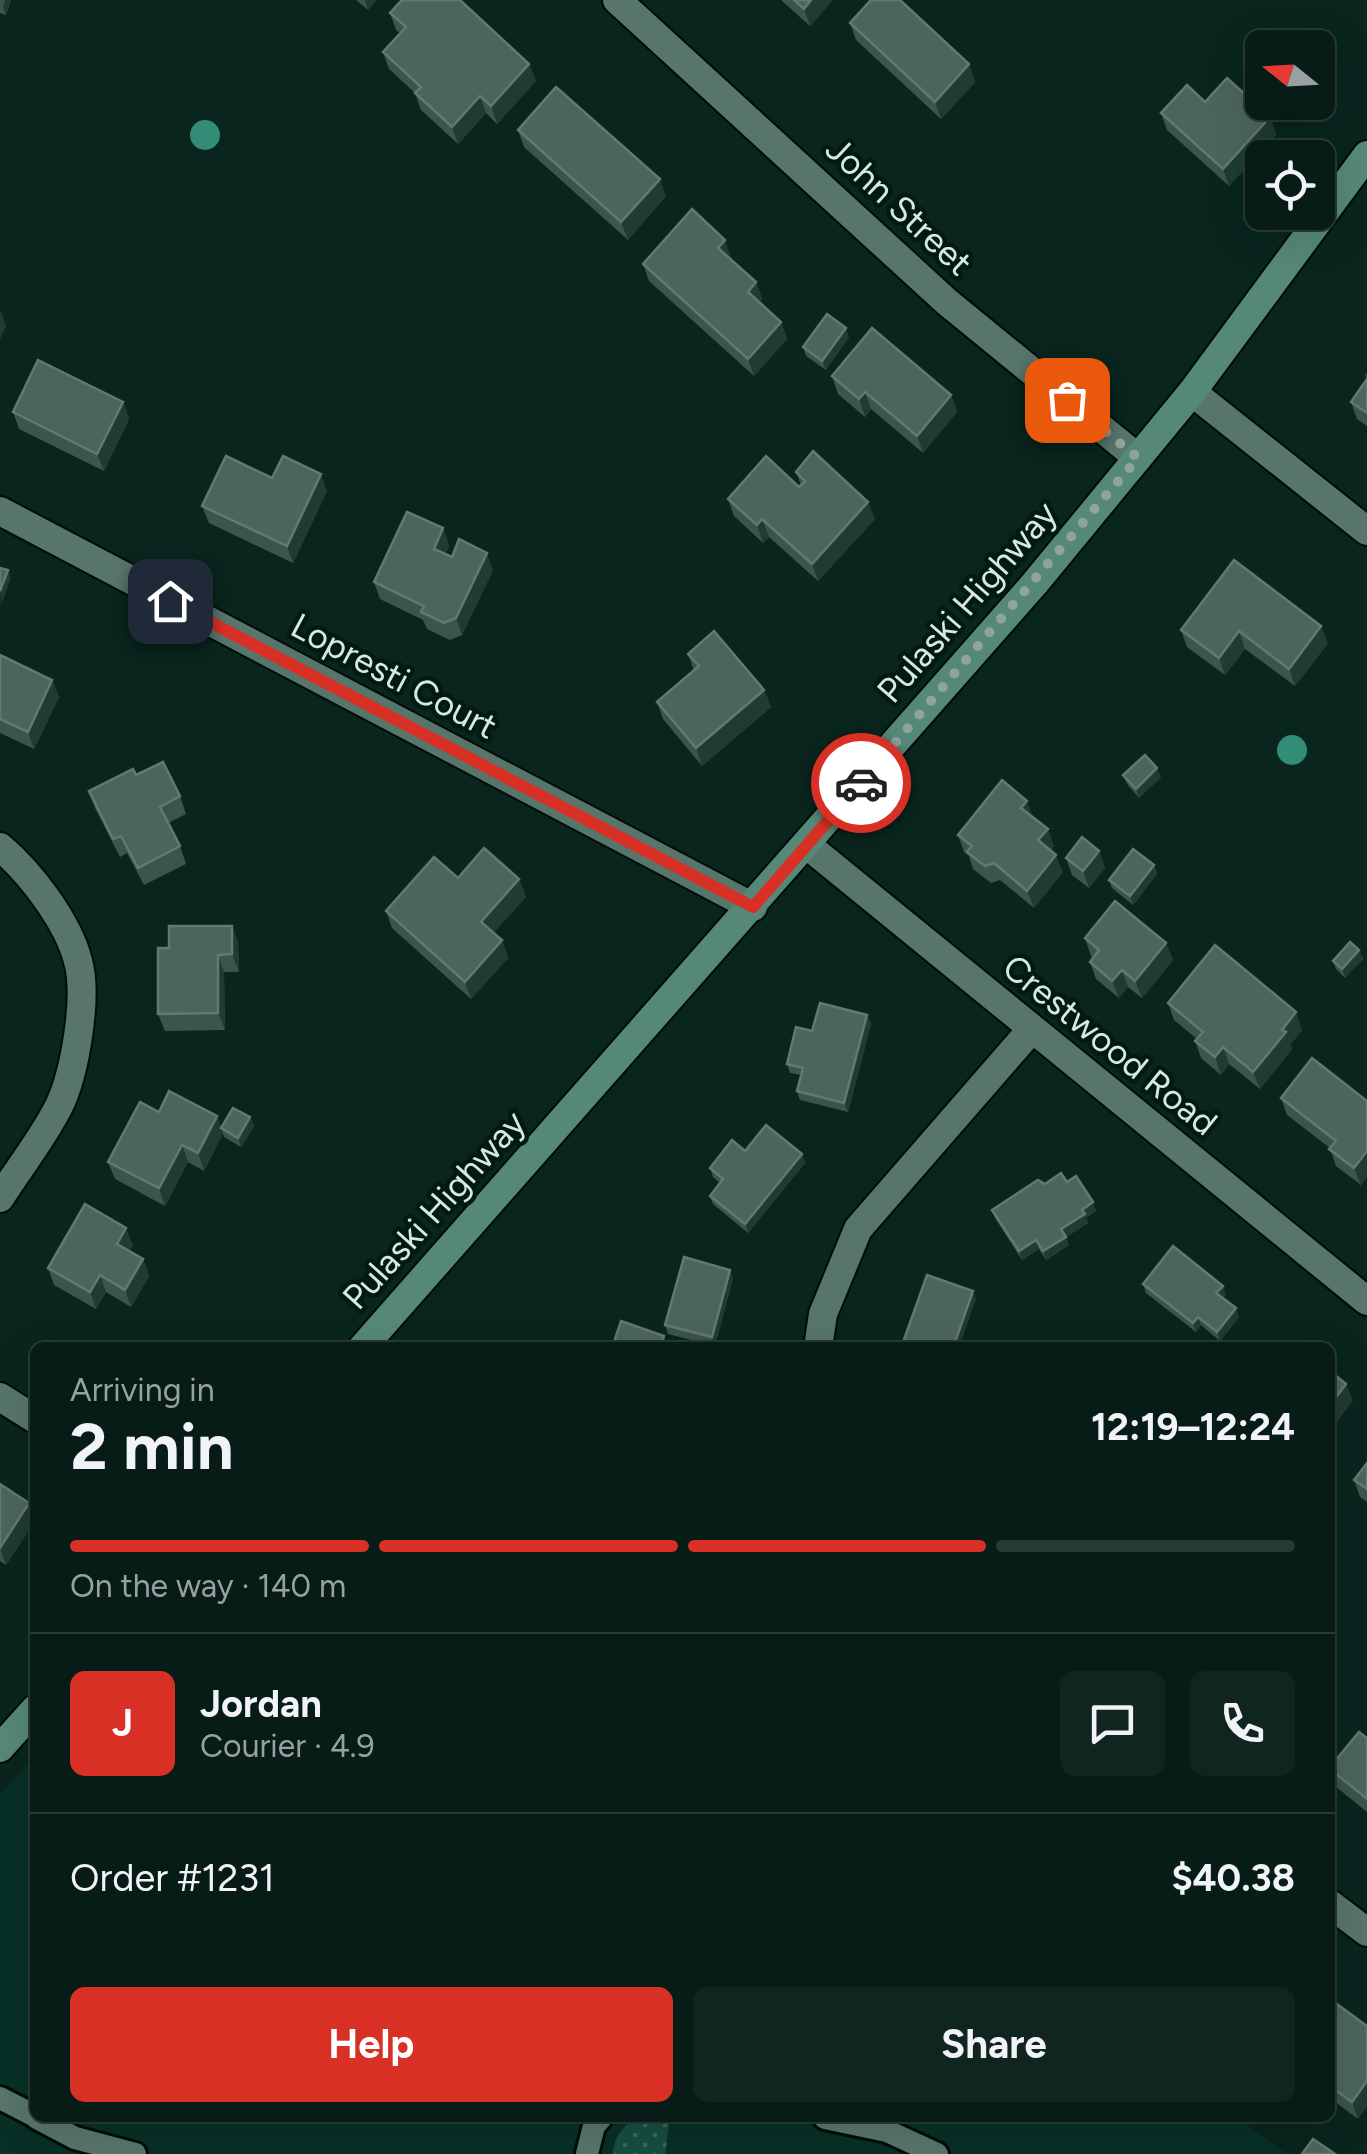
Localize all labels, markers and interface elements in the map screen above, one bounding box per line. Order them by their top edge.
north arrow [1245,30,1335,120]
map controls [1245,30,1335,230]
street label: John Street [817,128,981,284]
button: locate [1245,140,1335,230]
pin [1025,358,1110,443]
icon: bag [1040,373,1095,428]
street label: Pulaski Highway [868,492,1066,711]
pin [128,559,213,644]
icon: home [143,574,198,629]
street label: Lopresti Court [284,604,504,748]
courier [811,733,911,833]
icon: car [834,756,889,811]
street label: Crestwood Road [995,946,1225,1144]
street label: Pulaski Highway [334,1102,534,1318]
text: Arriving in [70,1371,215,1409]
text: 12:19–12:24 [1091,1404,1295,1450]
text: 2 min [70,1407,234,1485]
text: On the way · 140 m [70,1567,346,1605]
button: chat [1060,1671,1165,1776]
button: phone [1190,1671,1295,1776]
text: Jordan [200,1681,322,1727]
text: J [112,1700,133,1746]
text: Courier · 4.9 [200,1727,375,1765]
text: Order #1231 [70,1855,275,1901]
text: $40.38 [1171,1855,1295,1901]
button: Help [70,1987,673,2102]
button: Share [693,1987,1295,2102]

